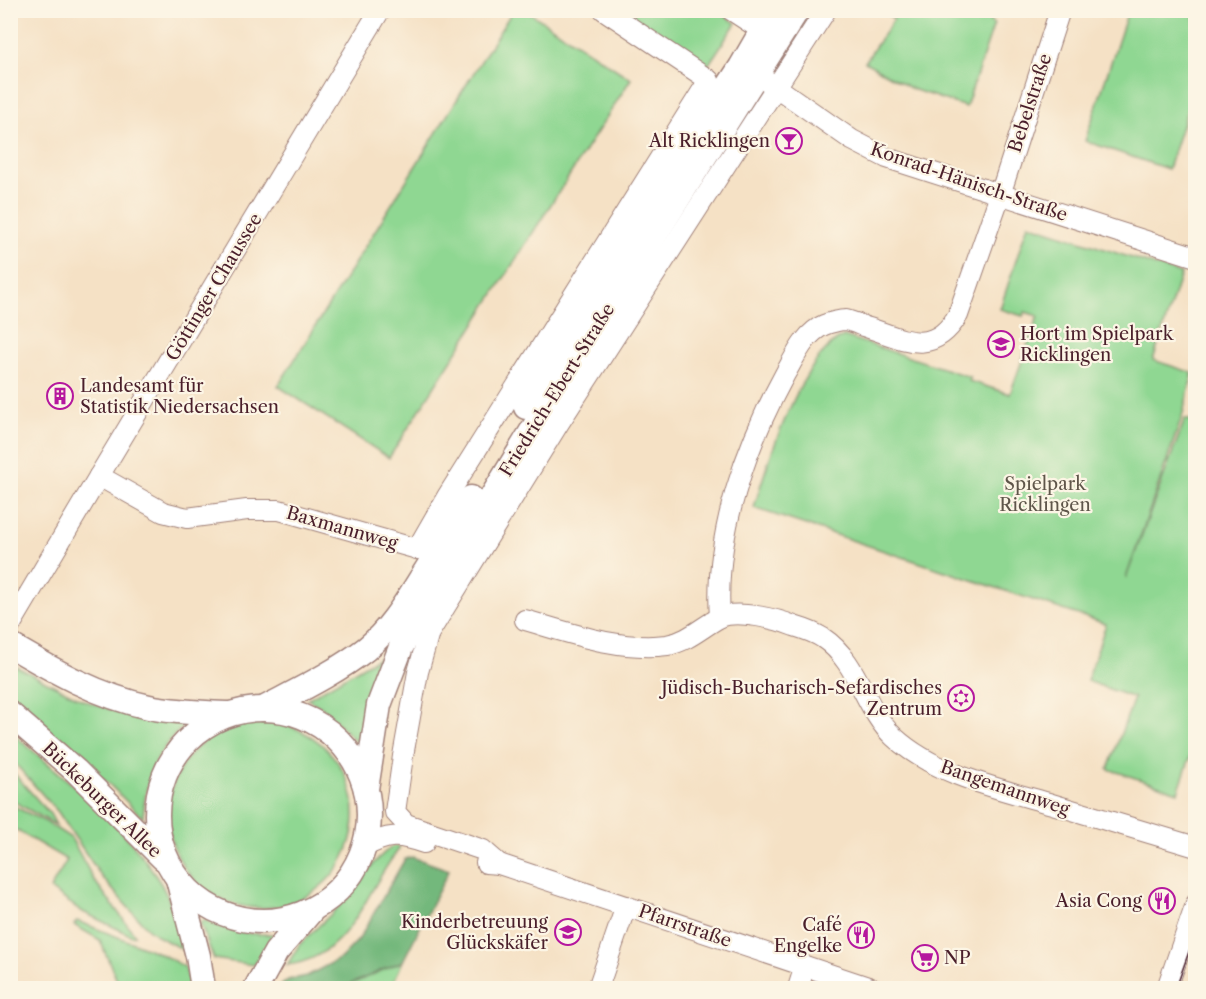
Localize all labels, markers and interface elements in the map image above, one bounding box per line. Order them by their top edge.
street label: Bebelstraße [1004,51,1056,155]
bar icon: Alt Ricklingen [774,126,804,156]
place label: Alt Ricklingen [648,130,770,152]
street label: Konrad-Hänisch-Straße [868,138,1070,226]
street label: Göttinger Chaussee [161,209,267,365]
street label: Friedrich-Ebert-Straße [495,299,619,481]
place label: Hort im Spielpark Ricklingen [1020,323,1175,366]
school or university icon: Hort im Spielpark Ricklingen [986,329,1016,359]
place label: Landesamt für Statistik Niedersachsen [80,375,279,418]
building icon: Landesamt für Statistik Niedersachsen [45,381,75,411]
park label: Spielpark Ricklingen [999,473,1091,516]
street label: Baxmannweg [284,502,401,555]
place label: Jüdisch-Bucharisch-Sefardisches Zentrum [658,677,942,720]
synagogue icon: Jüdisch-Bucharisch-Sefardisches Zentrum [946,683,976,713]
street label: Bückeburger Allee [38,738,166,862]
street label: Bangemannweg [938,756,1073,821]
restaurant icon: Asia Cong [1147,886,1177,916]
place label: Asia Cong [1055,890,1142,912]
street label: Pfarrstraße [636,900,734,952]
place label: Kinderbetreuung Glückskäfer [401,911,549,954]
place label: Café Engelke [774,914,842,957]
school or university icon: Kinderbetreuung Glückskäfer [553,917,583,947]
restaurant icon: Café Engelke [846,920,876,950]
supermarket icon: NP [910,943,940,973]
place label: NP [944,947,971,969]

